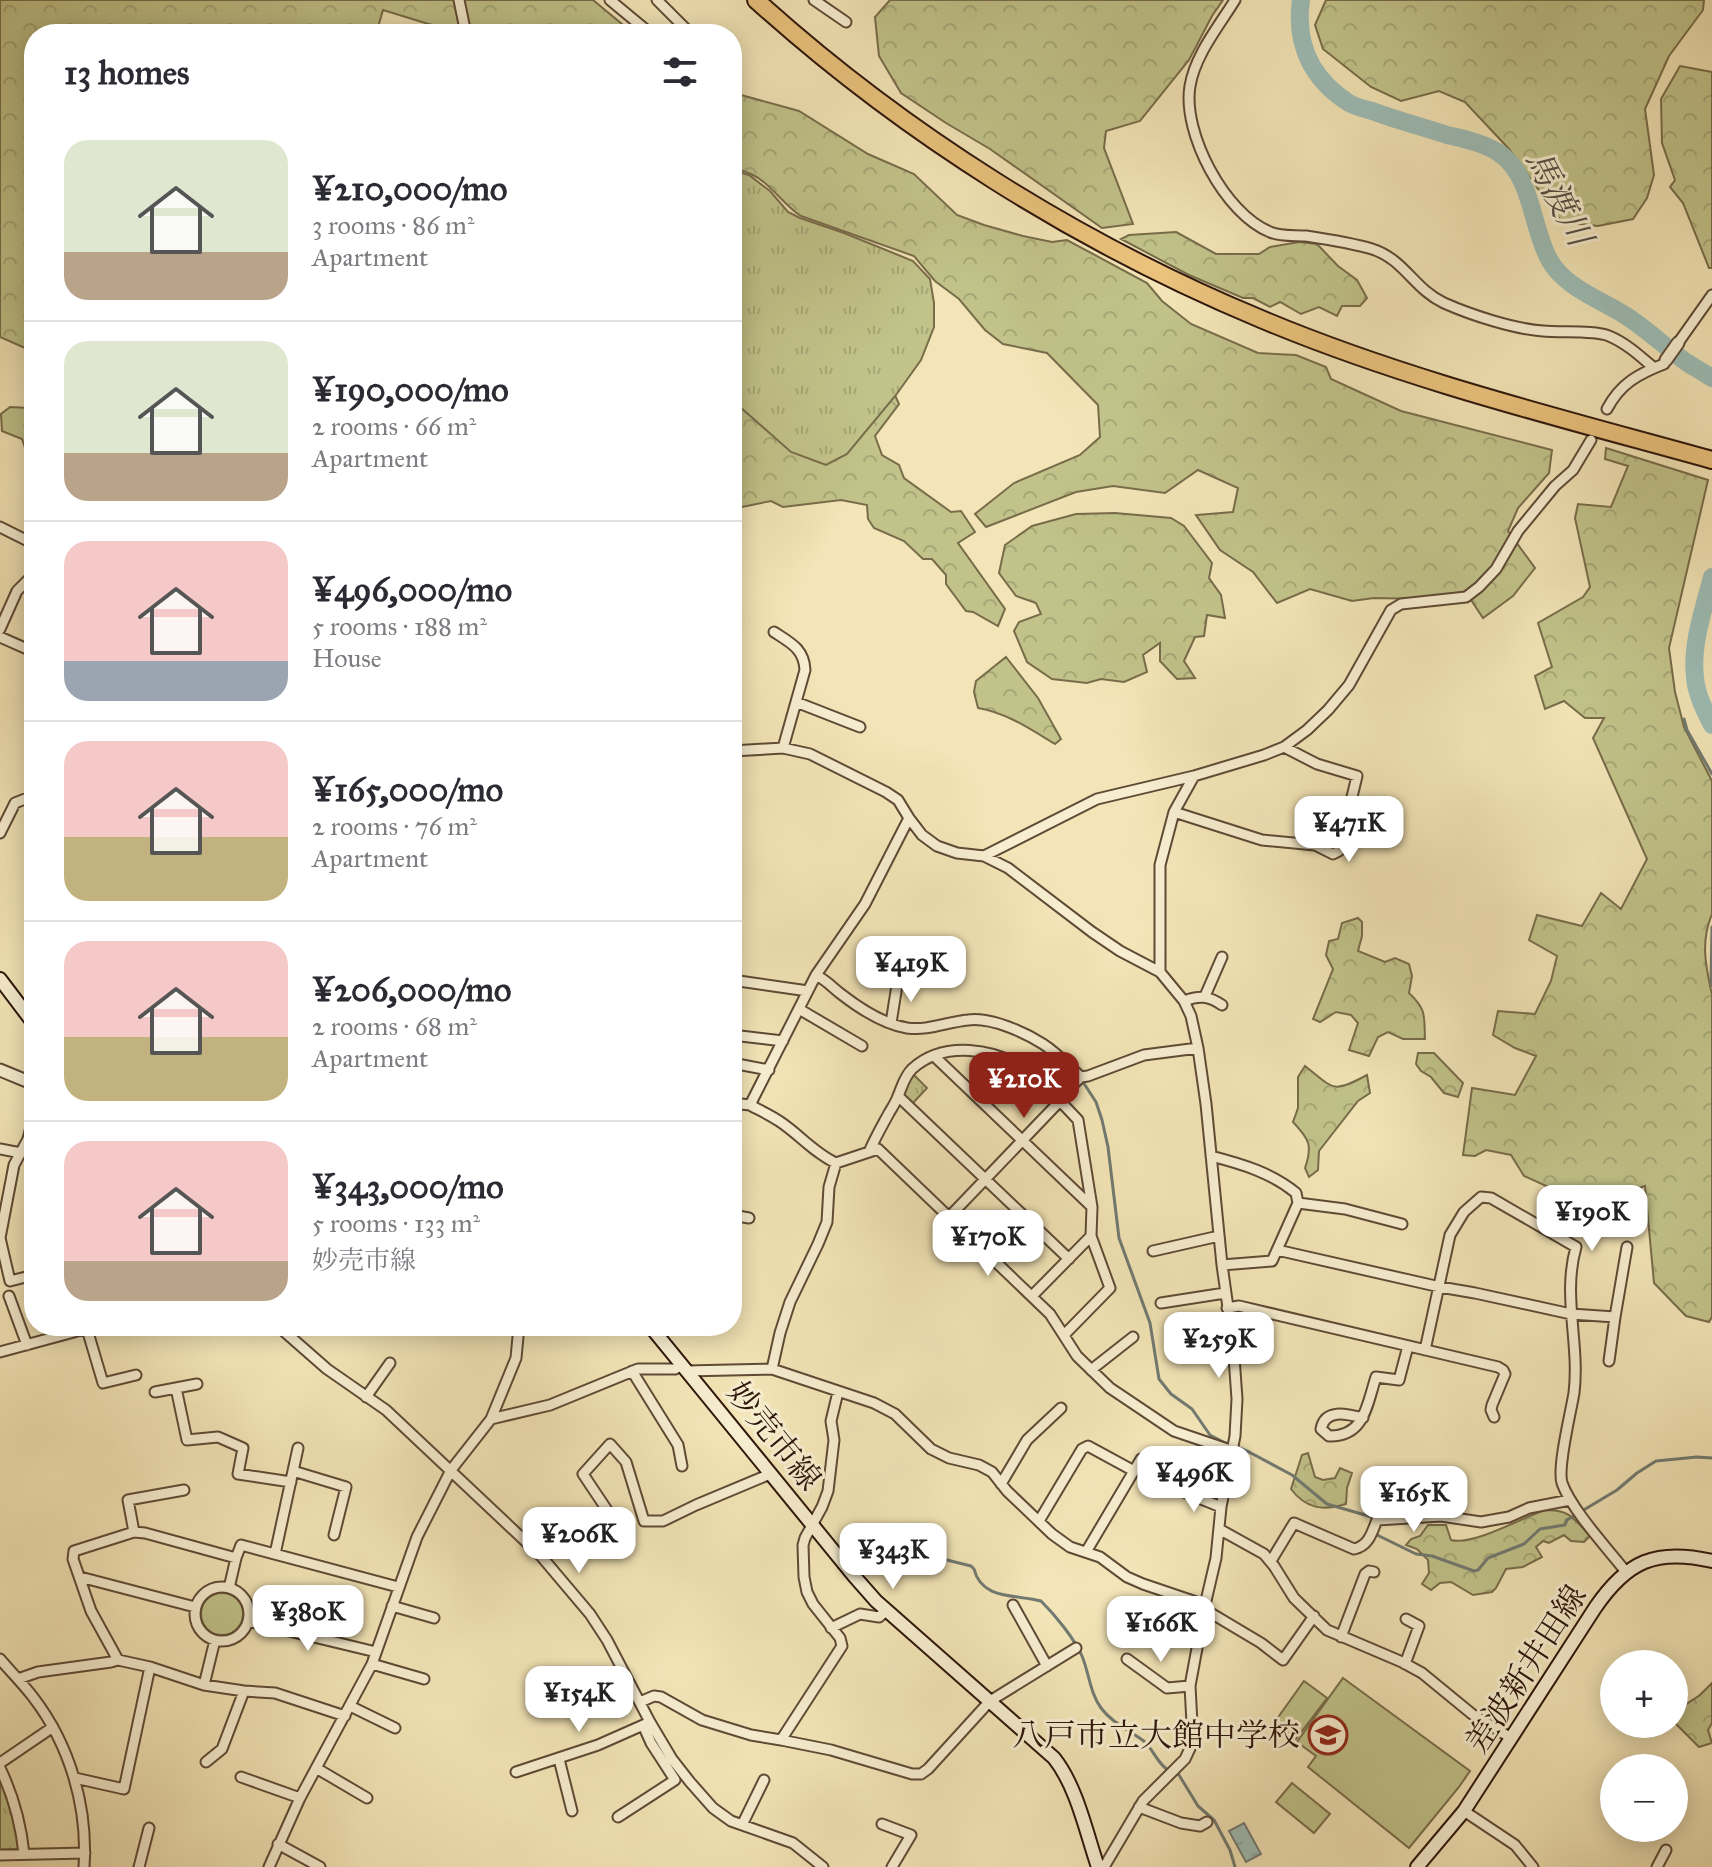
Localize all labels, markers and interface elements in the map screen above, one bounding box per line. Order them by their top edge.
icon: filters [658,50,702,94]
text: 13 homes [64,52,189,93]
water label: 馬渡川 [1517,143,1603,256]
text: ¥210,000/mo [312,168,507,209]
icon: home [128,172,224,268]
text: 3 rooms · 86 m² [312,209,475,241]
text: Apartment [312,241,428,273]
text: ¥190,000/mo [312,369,509,410]
icon: home [128,373,224,469]
text: 2 rooms · 66 m² [312,410,476,442]
text: Apartment [312,442,428,474]
text: ¥496,000/mo [312,569,512,610]
icon: home [128,573,224,669]
text: 5 rooms · 188 m² [312,610,487,642]
text: House [312,642,382,674]
text: ¥165,000/mo [312,769,503,810]
icon: home [128,773,224,869]
pin: ¥471K [1293,796,1405,864]
text: ¥471K [1312,806,1386,838]
text: 2 rooms · 76 m² [312,810,477,842]
text: Apartment [312,842,428,874]
pin: ¥419K [855,936,967,1004]
text: ¥419K [874,946,948,978]
text: ¥206,000/mo [312,969,511,1010]
icon: home [128,973,224,1069]
text: 2 rooms · 68 m² [312,1010,477,1042]
text: Apartment [312,1042,428,1074]
pin: ¥210K [968,1052,1080,1120]
text: ¥210K [987,1062,1061,1094]
text: ¥343,000/mo [312,1166,504,1207]
icon: home [128,1173,224,1269]
pin: ¥190K [1536,1185,1648,1253]
text: ¥190K [1555,1195,1629,1227]
text: 5 rooms · 133 m² [312,1207,480,1239]
pin: ¥170K [932,1210,1044,1278]
text: ¥170K [951,1220,1025,1252]
text: 妙売市線 [312,1244,416,1276]
pin: ¥259K [1163,1312,1275,1380]
text: ¥259K [1182,1322,1256,1354]
street label: 妙売市線 [719,1374,829,1498]
pin: ¥496K [1138,1446,1250,1514]
text: ¥496K [1155,1456,1233,1488]
pin: ¥165K [1358,1466,1470,1534]
text: ¥165K [1378,1476,1450,1508]
pin: ¥206K [523,1507,635,1575]
text: ¥206K [541,1517,617,1549]
pin: ¥343K [837,1523,949,1591]
text: ¥343K [858,1533,928,1565]
street label: 差波新井田線 [1457,1578,1595,1760]
pin: ¥380K [252,1585,364,1653]
text: ¥380K [271,1595,345,1627]
pin: ¥166K [1105,1596,1217,1664]
text: ¥166K [1125,1606,1197,1638]
map controls [1600,1650,1688,1842]
button: + [1600,1650,1688,1738]
pin: ¥154K [523,1666,635,1734]
text: ¥154K [543,1676,615,1708]
school or university icon: 八戸市立大館中学校 [1307,1714,1349,1756]
place label: 八戸市立大館中学校 [1012,1716,1300,1755]
button: − [1600,1754,1688,1842]

